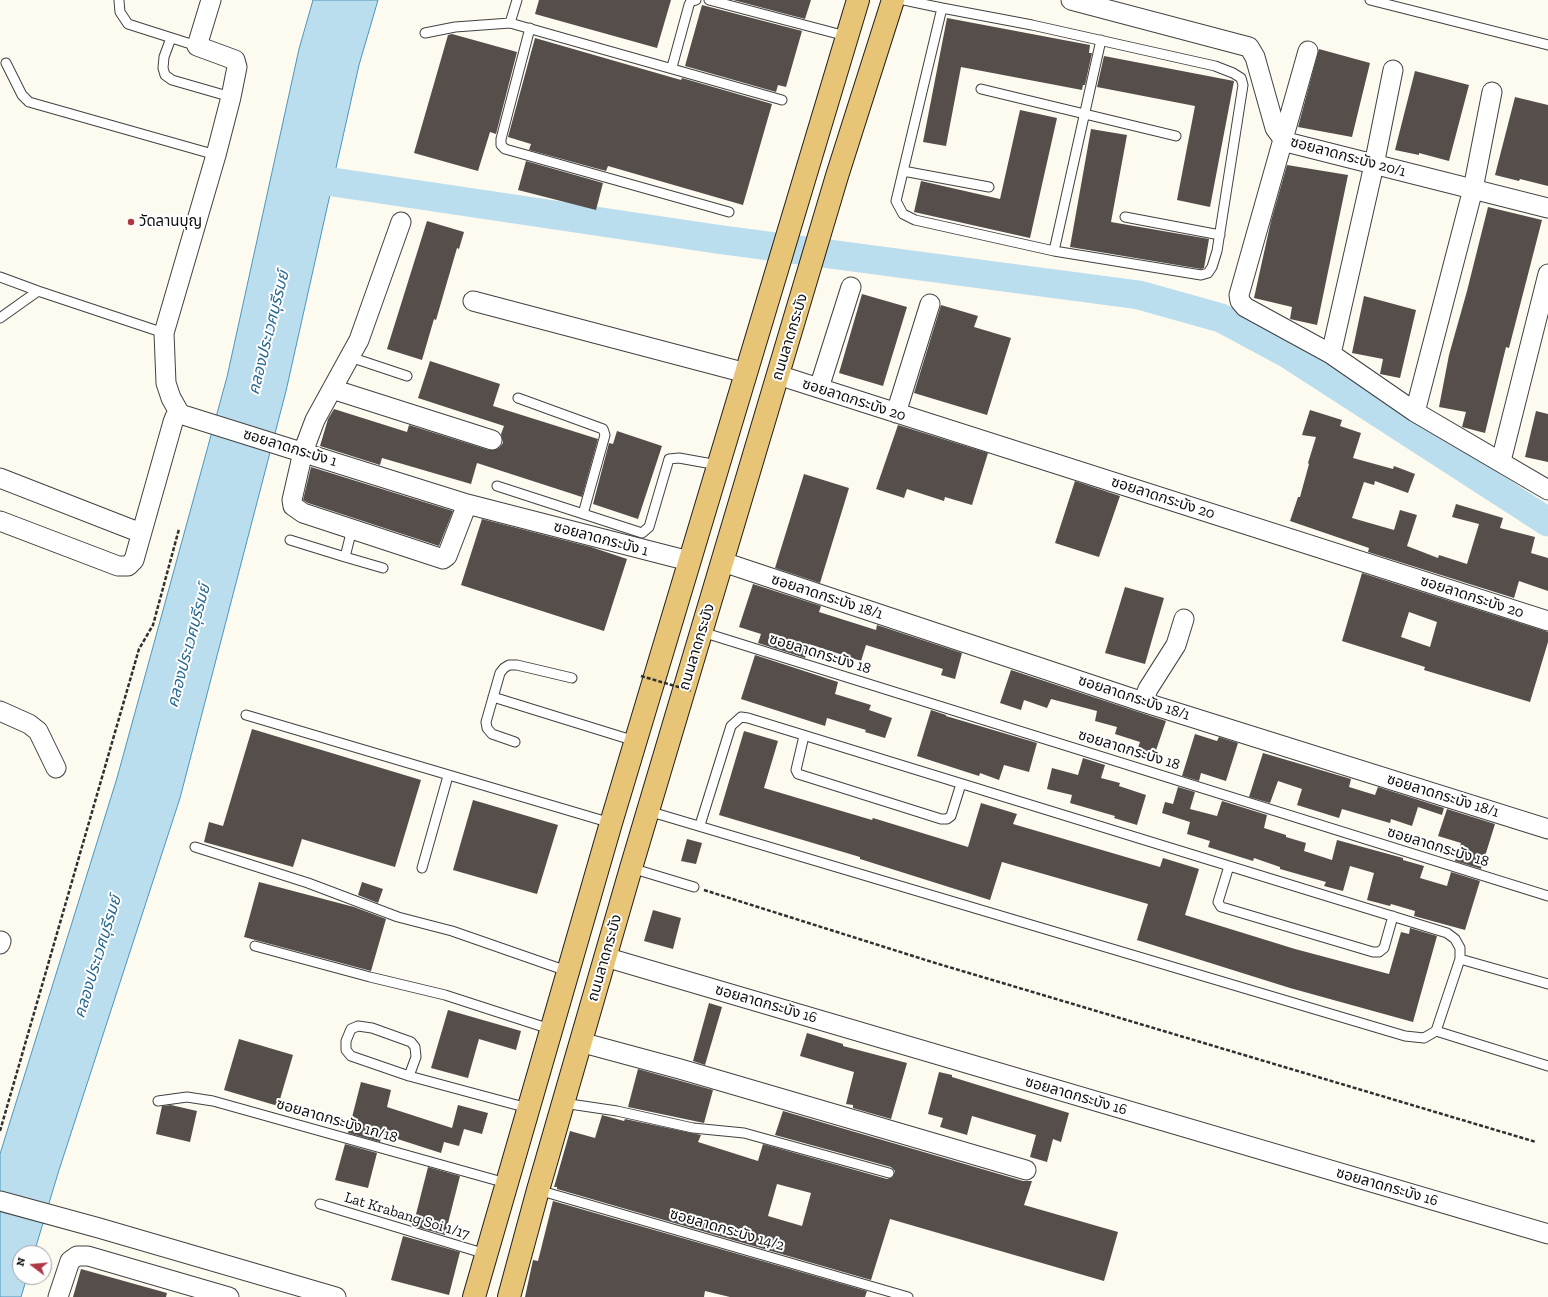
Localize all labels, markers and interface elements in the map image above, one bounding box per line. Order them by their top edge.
street label: ซอยลาดกระบัง 20/1 [1288,133,1408,181]
place label: วัดลานบุญ [139,213,202,231]
marker: วัดลานบุญ [126,217,136,227]
water label: คลองประเวศบุรีรมย์ [244,269,294,397]
street label: ถนนลาดกระบัง [768,291,812,383]
street label: ซอยลาดกระบัง 20 [800,375,908,425]
street label: ซอยลาดกระบัง 1 [241,425,339,471]
street label: ซอยลาดกระบัง 20 [1109,473,1217,523]
street label: ซอยลาดกระบัง 1 [552,518,650,560]
street label: ซอยลาดกระบัง 18/1 [769,570,885,624]
street label: ซอยลาดกระบัง 20 [1418,572,1526,622]
water label: คลองประเวศบุรีรมย์ [163,582,215,710]
street label: ถนนลาดกระบัง [675,601,719,693]
street label: ซอยลาดกระบัง 18 [767,630,873,678]
street label: ซอยลาดกระบัง 18/1 [1076,671,1192,725]
street label: ซอยลาดกระบัง 18 [1076,726,1182,774]
street label: ซอยลาดกระบัง 18/1 [1385,770,1501,822]
street label: ซอยลาดกระบัง 18 [1385,823,1491,871]
water label: คลองประเวศบุรีรมย์ [70,894,126,1020]
street label: ถนนลาดกระบัง [584,912,626,1004]
street label: ซอยลาดกระบัง 16 [713,981,819,1027]
street label: ซอยลาดกระบัง 16 [1023,1073,1129,1119]
street label: ซอยลาดกระบัง 1ก/18 [274,1095,400,1147]
street label: ซอยลาดกระบัง 16 [1334,1164,1440,1210]
street label: Lat Krabang Soi 1/17 [342,1188,472,1244]
street label: ซอยลาดกระบัง 14/2 [668,1205,786,1255]
north arrow [12,1245,52,1285]
text: N [14,1256,28,1268]

